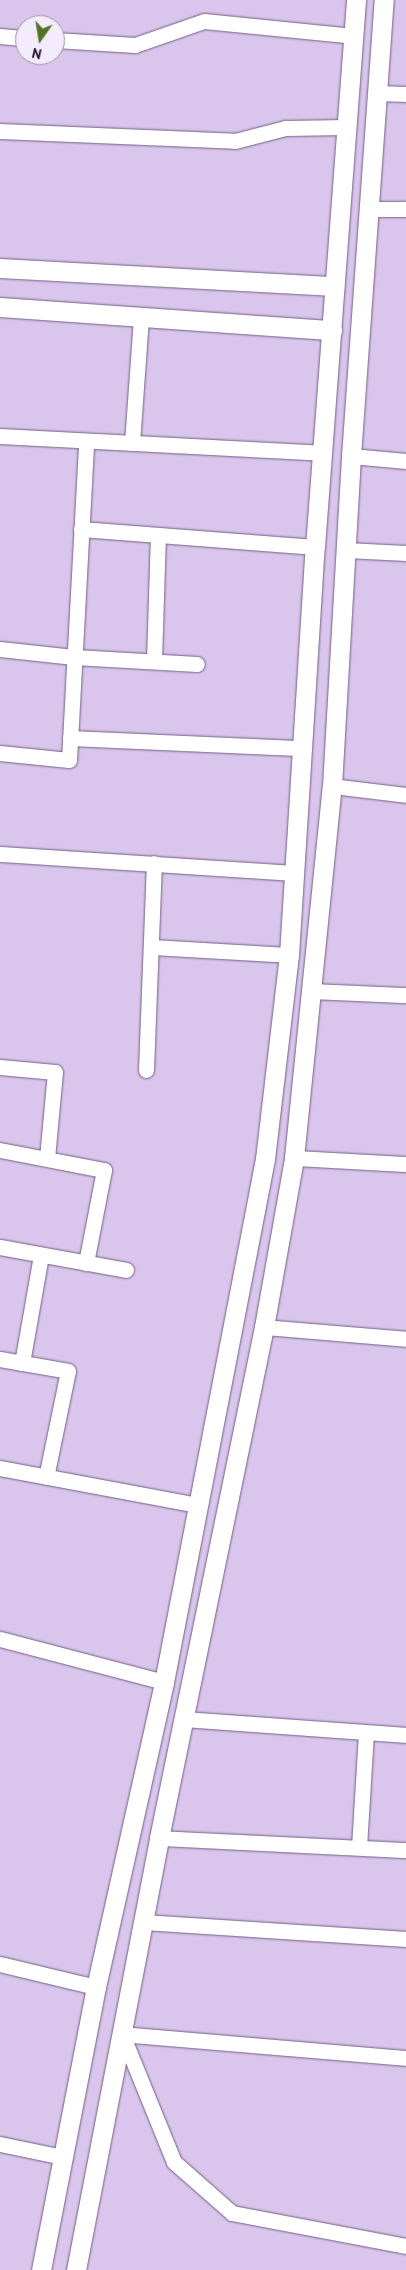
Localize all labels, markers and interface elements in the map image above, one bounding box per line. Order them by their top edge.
north arrow [15,15,65,65]
text: N [30,44,43,63]

